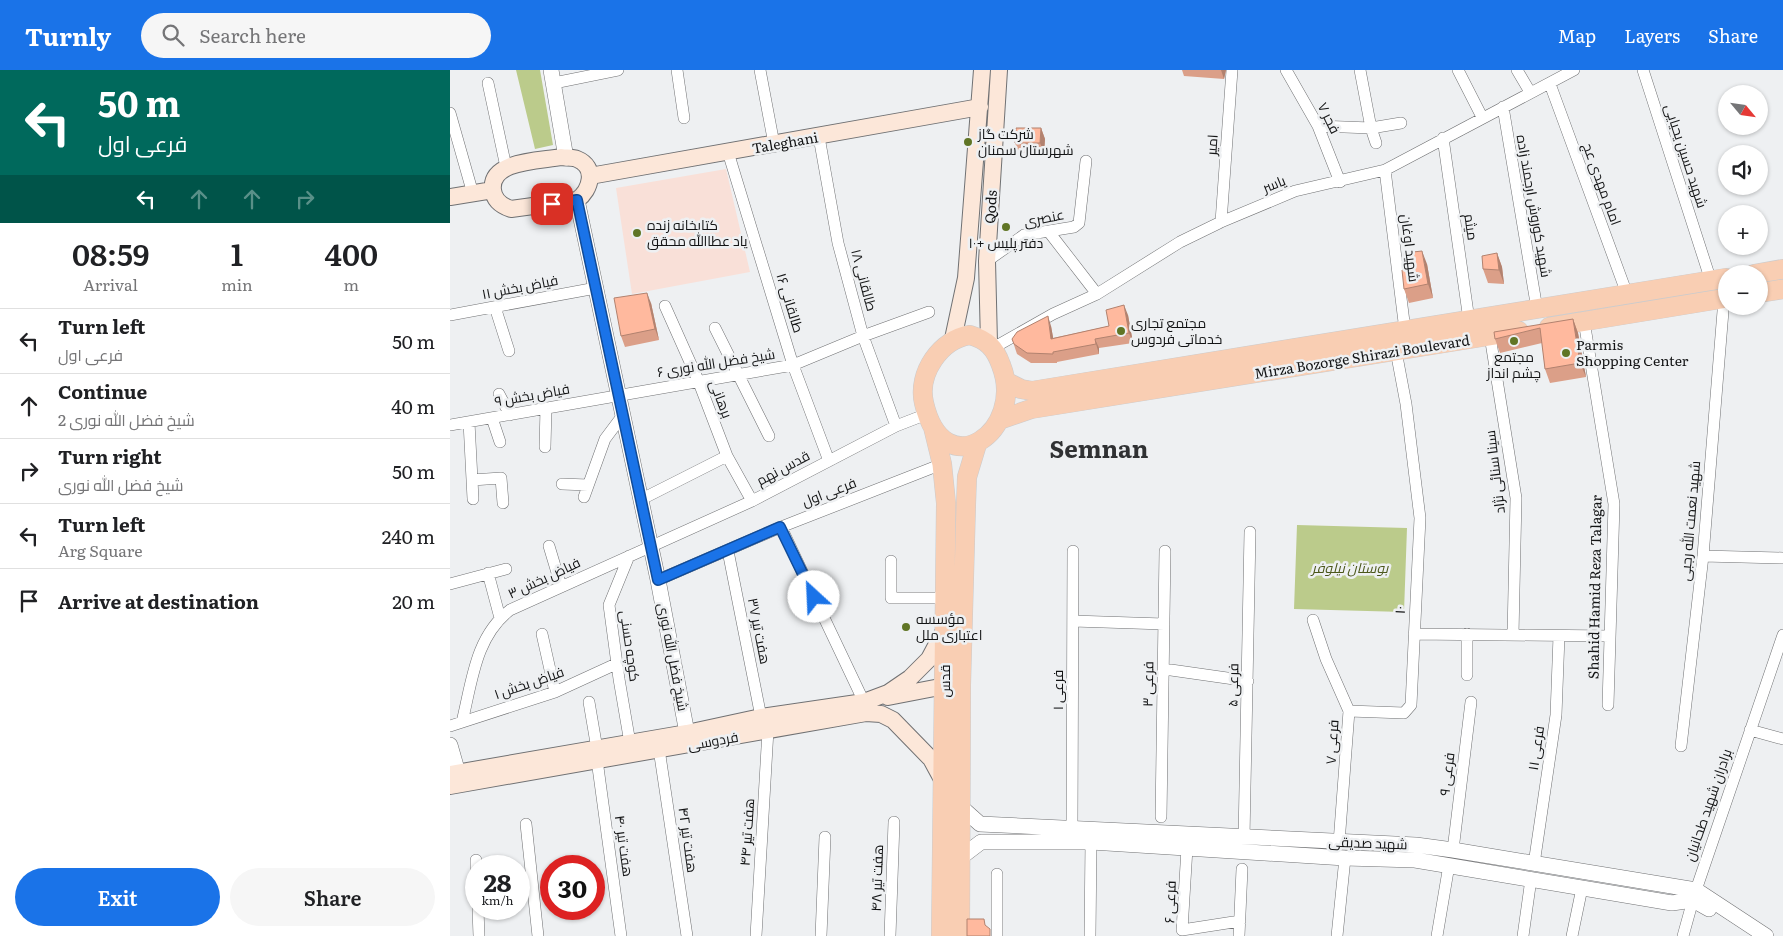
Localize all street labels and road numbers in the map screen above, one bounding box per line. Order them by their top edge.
street label: فجر ۷ [1314,98,1346,137]
street label: شهید حسین یحیایی [1661,101,1713,210]
street label: Taleghani [750,126,820,158]
street label: شهید کوروش ارجمند زاده [1513,133,1557,279]
street label: امیر [1200,134,1222,157]
street label: امام مهدی عج [1578,140,1627,228]
street label: یاسر [1258,169,1288,197]
street label: Qods [979,190,1001,224]
street label: عنصری [1022,203,1066,231]
street label: میثم [1459,212,1484,241]
street label: شهید اوغان [1397,213,1425,283]
street label: طالقانی ۱۸ [847,247,883,313]
street label: فیاض بخش ۱۱ [480,269,560,303]
street label: طالقانی ۱۶ [772,270,809,335]
street label: Mirza Bozorge Shirazi Boulevard [1253,329,1471,383]
street label: شیخ فضل الله نوری ۶ [655,343,776,381]
street label: برهانی [706,377,738,421]
street label: فیاض بخش ۹ [493,378,571,410]
street label: سینا سنائی نژاد [1479,429,1509,515]
street label: قدس نهم [752,445,813,490]
street label: شهید نعمت الله رجبی [1674,460,1704,582]
street label: فرعی اول [799,472,859,511]
street label: Shahid Hamid Reza Talagar [1582,494,1606,679]
street label: فیاض بخش ۳ [504,552,583,603]
street label: هفت تیر ۳۷ [744,596,776,666]
street label: شیخ فضل الله نوری [654,601,694,713]
street label: ۱۰ [1389,606,1409,614]
street label: کوچه حسنی [615,609,646,683]
street label: فیاض بخش ۱ [491,661,566,703]
street label: فرعی ۳ [1137,661,1157,707]
street label: فرعی ۵ [1222,663,1242,707]
street label: قدس [934,665,954,697]
street label: فرعی ۱ [1047,670,1067,710]
street label: فرعی ۷ [1319,719,1343,765]
street label: فرعی ۱۱ [1522,724,1548,771]
street label: فردوسی [686,726,740,754]
street label: برادران شهید طحانیان [1678,746,1736,864]
street label: فرعی ۹ [1433,751,1459,797]
street label: هفت تیر ۴۴ [734,797,758,866]
street label: هفت تیر ۴۲ [675,806,703,874]
street label: هفت تیر ۴۰ [611,814,639,878]
street label: شهید صدیقی [1328,831,1408,853]
street label: هفت تیر ۴۸ [865,844,887,912]
street label: فرعی ۶ [1158,880,1180,924]

